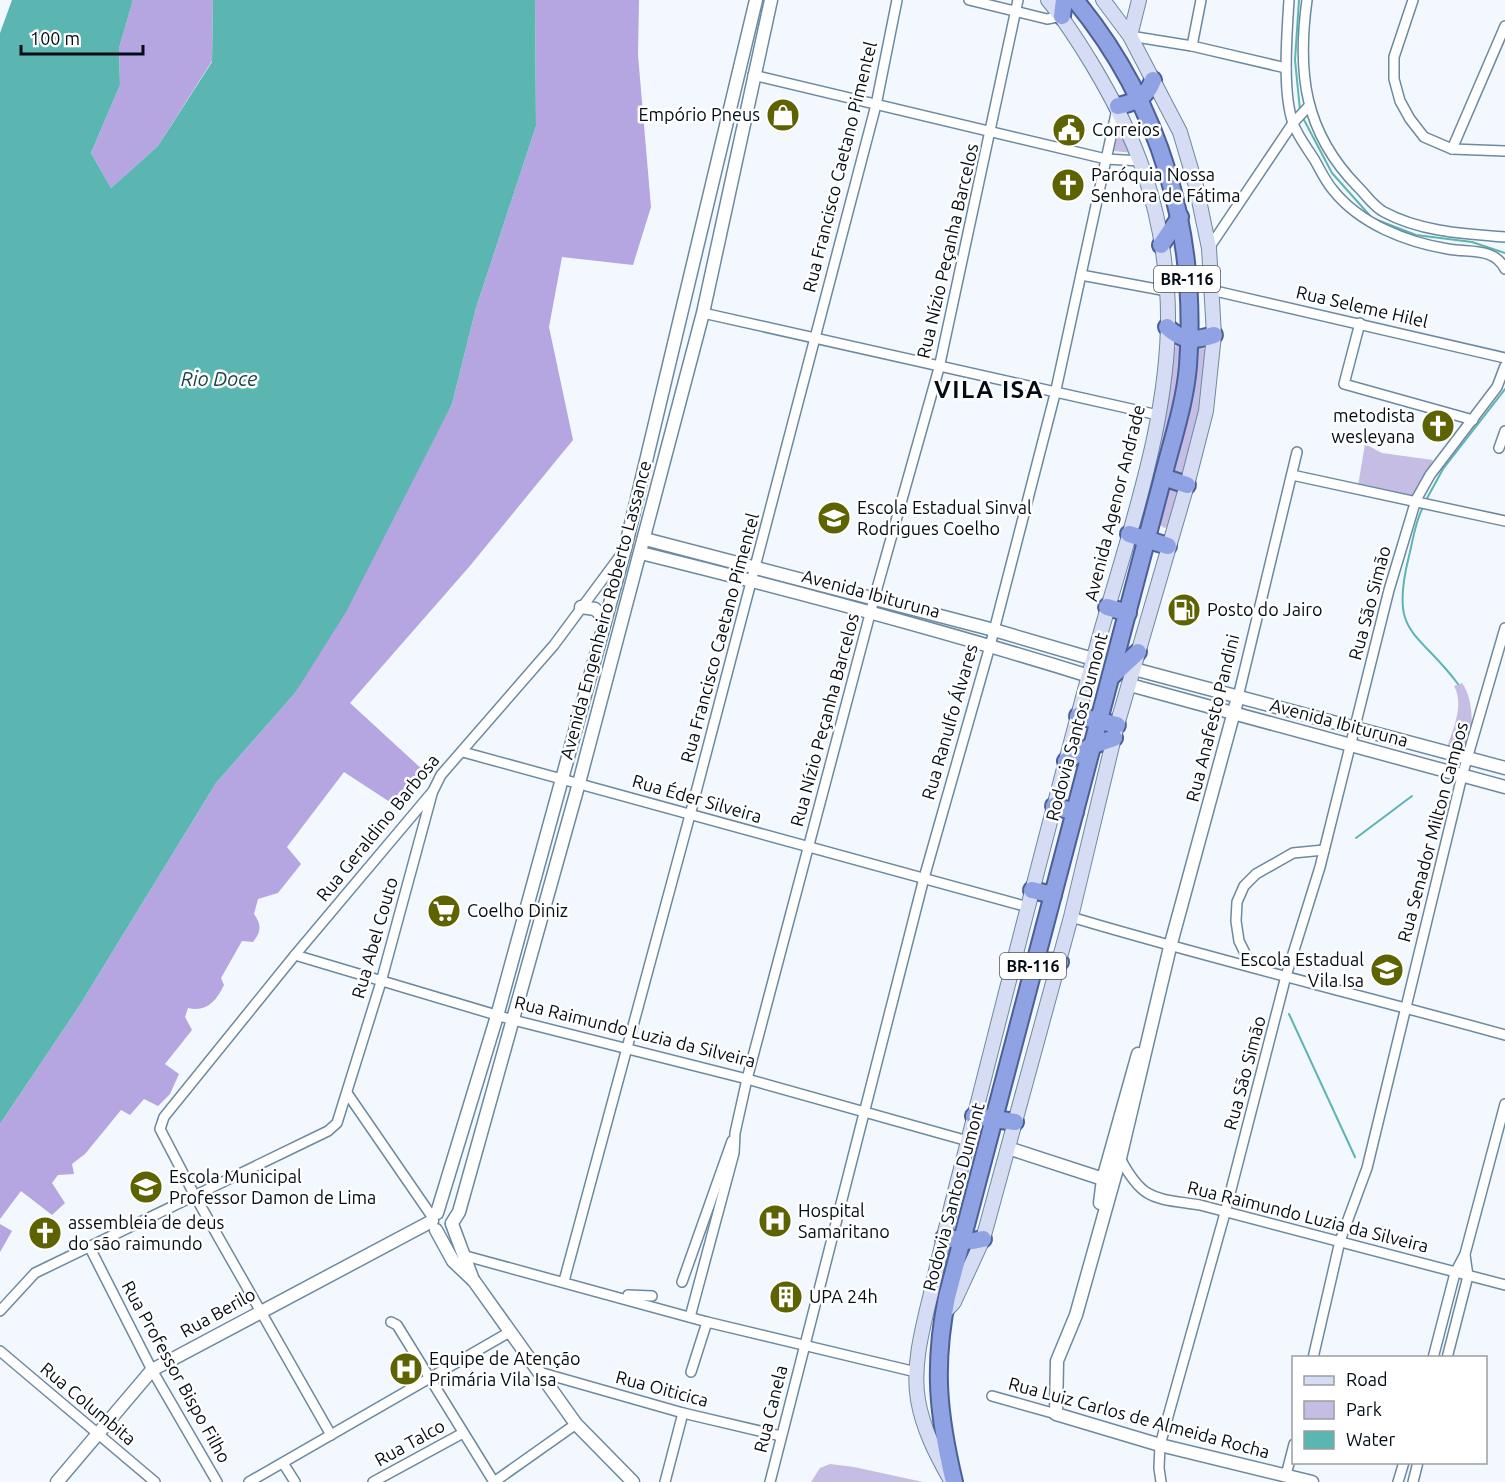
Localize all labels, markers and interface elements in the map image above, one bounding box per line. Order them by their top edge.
scale bar [21,18,142,56]
text: 100 m [30,28,80,48]
street label: Rua Francisco Caetano Pimentel [798,39,880,294]
shop icon: Empório Pneus [765,97,801,133]
place label: Empório Pneus [638,104,760,124]
public building icon: Correios [1051,112,1087,148]
place label: Correios [1092,119,1160,139]
street label: Rua Nízio Peçanha Barcelos [913,141,982,360]
place label: Paróquia Nossa Senhora de Fátima [1091,164,1241,205]
church icon: Paróquia Nossa Senhora de Fátima [1050,167,1086,203]
road number: BR-116 [1154,266,1220,292]
street label: Rua Seleme Hilel [1294,281,1430,331]
water label: Rio Doce [181,367,257,390]
district label: VILA ISA [934,376,1044,403]
street label: Avenida Agenor Andrade [1080,403,1148,603]
place label: metodista wesleyana [1331,405,1415,446]
church icon: metodista wesleyana [1420,408,1456,444]
street label: Avenida Engenheiro Roberto Lassance [555,458,655,761]
place label: Escola Estadual Sinval Rodrigues Coelho [857,497,1032,538]
school or university icon: Escola Estadual Sinval Rodrigues Coelho [816,500,852,536]
street label: Rua Francisco Caetano Pimentel [676,510,762,765]
street label: Rua São Simão [1344,543,1394,662]
street label: Avenida Ibituruna [800,565,943,621]
fuel station icon: Posto do Jairo [1166,592,1202,628]
place label: Posto do Jairo [1207,599,1323,619]
street label: Rua Nízio Peçanha Barcelos [786,611,862,829]
street label: Rodovia Santos Dumont [1041,630,1111,823]
street label: Rua Anafesto Pandini [1182,632,1243,804]
street label: Rua Ranulfo Álvares [916,641,981,802]
street label: Avenida Ibituruna [1268,694,1411,750]
street label: Rua Senador Milton Campos [1393,719,1471,944]
street label: Rua Geraldino Barbosa [312,750,443,905]
street label: Rua Éder Silveira [630,769,765,826]
street label: Rua Abel Couto [347,875,401,1001]
supermarket icon: Coelho Diniz [426,893,462,929]
place label: Coelho Diniz [467,900,568,920]
place label: Escola Estadual Vila Isa [1240,949,1364,990]
school or university icon: Escola Estadual Vila Isa [1369,952,1405,988]
road number: BR-116 [1000,953,1066,979]
street label: Rua Raimundo Luzia da Silveira [513,991,758,1071]
street label: Rua São Simão [1219,1013,1269,1132]
street label: Rodovia Santos Dumont [918,1100,988,1293]
place label: Escola Municipal Professor Damon de Lima [169,1166,376,1207]
school or university icon: Escola Municipal Professor Damon de Lima [128,1169,164,1205]
street label: Rua Raimundo Luzia da Silveira [1186,1176,1431,1256]
place label: Hospital Samaritano [798,1200,890,1241]
hospital icon: Hospital Samaritano [757,1203,793,1239]
place label: assembleia de deus do são raimundo [68,1212,225,1253]
church icon: assembleia de deus do são raimundo [27,1215,63,1251]
street label: Rua Professor Bispo Filho [118,1277,235,1466]
building icon: UPA 24h [768,1279,804,1315]
street label: Rua Berilo [177,1283,259,1341]
place label: UPA 24h [809,1286,878,1306]
place label: Equipe de Atenção Primária Vila Isa [429,1348,581,1389]
hospital icon: Equipe de Atenção Primária Vila Isa [388,1351,424,1387]
legend [1292,1356,1487,1464]
street label: Rua Columbita [37,1358,140,1449]
street label: Rua Canela [750,1363,791,1455]
street label: Rua Oiticica [614,1366,711,1410]
text: Road [1346,1369,1388,1389]
street label: Rua Luiz Carlos de Almeida Rocha [1006,1372,1272,1462]
text: Park [1346,1399,1382,1419]
street label: Rua Talco [371,1415,448,1470]
text: Water [1346,1429,1396,1449]

